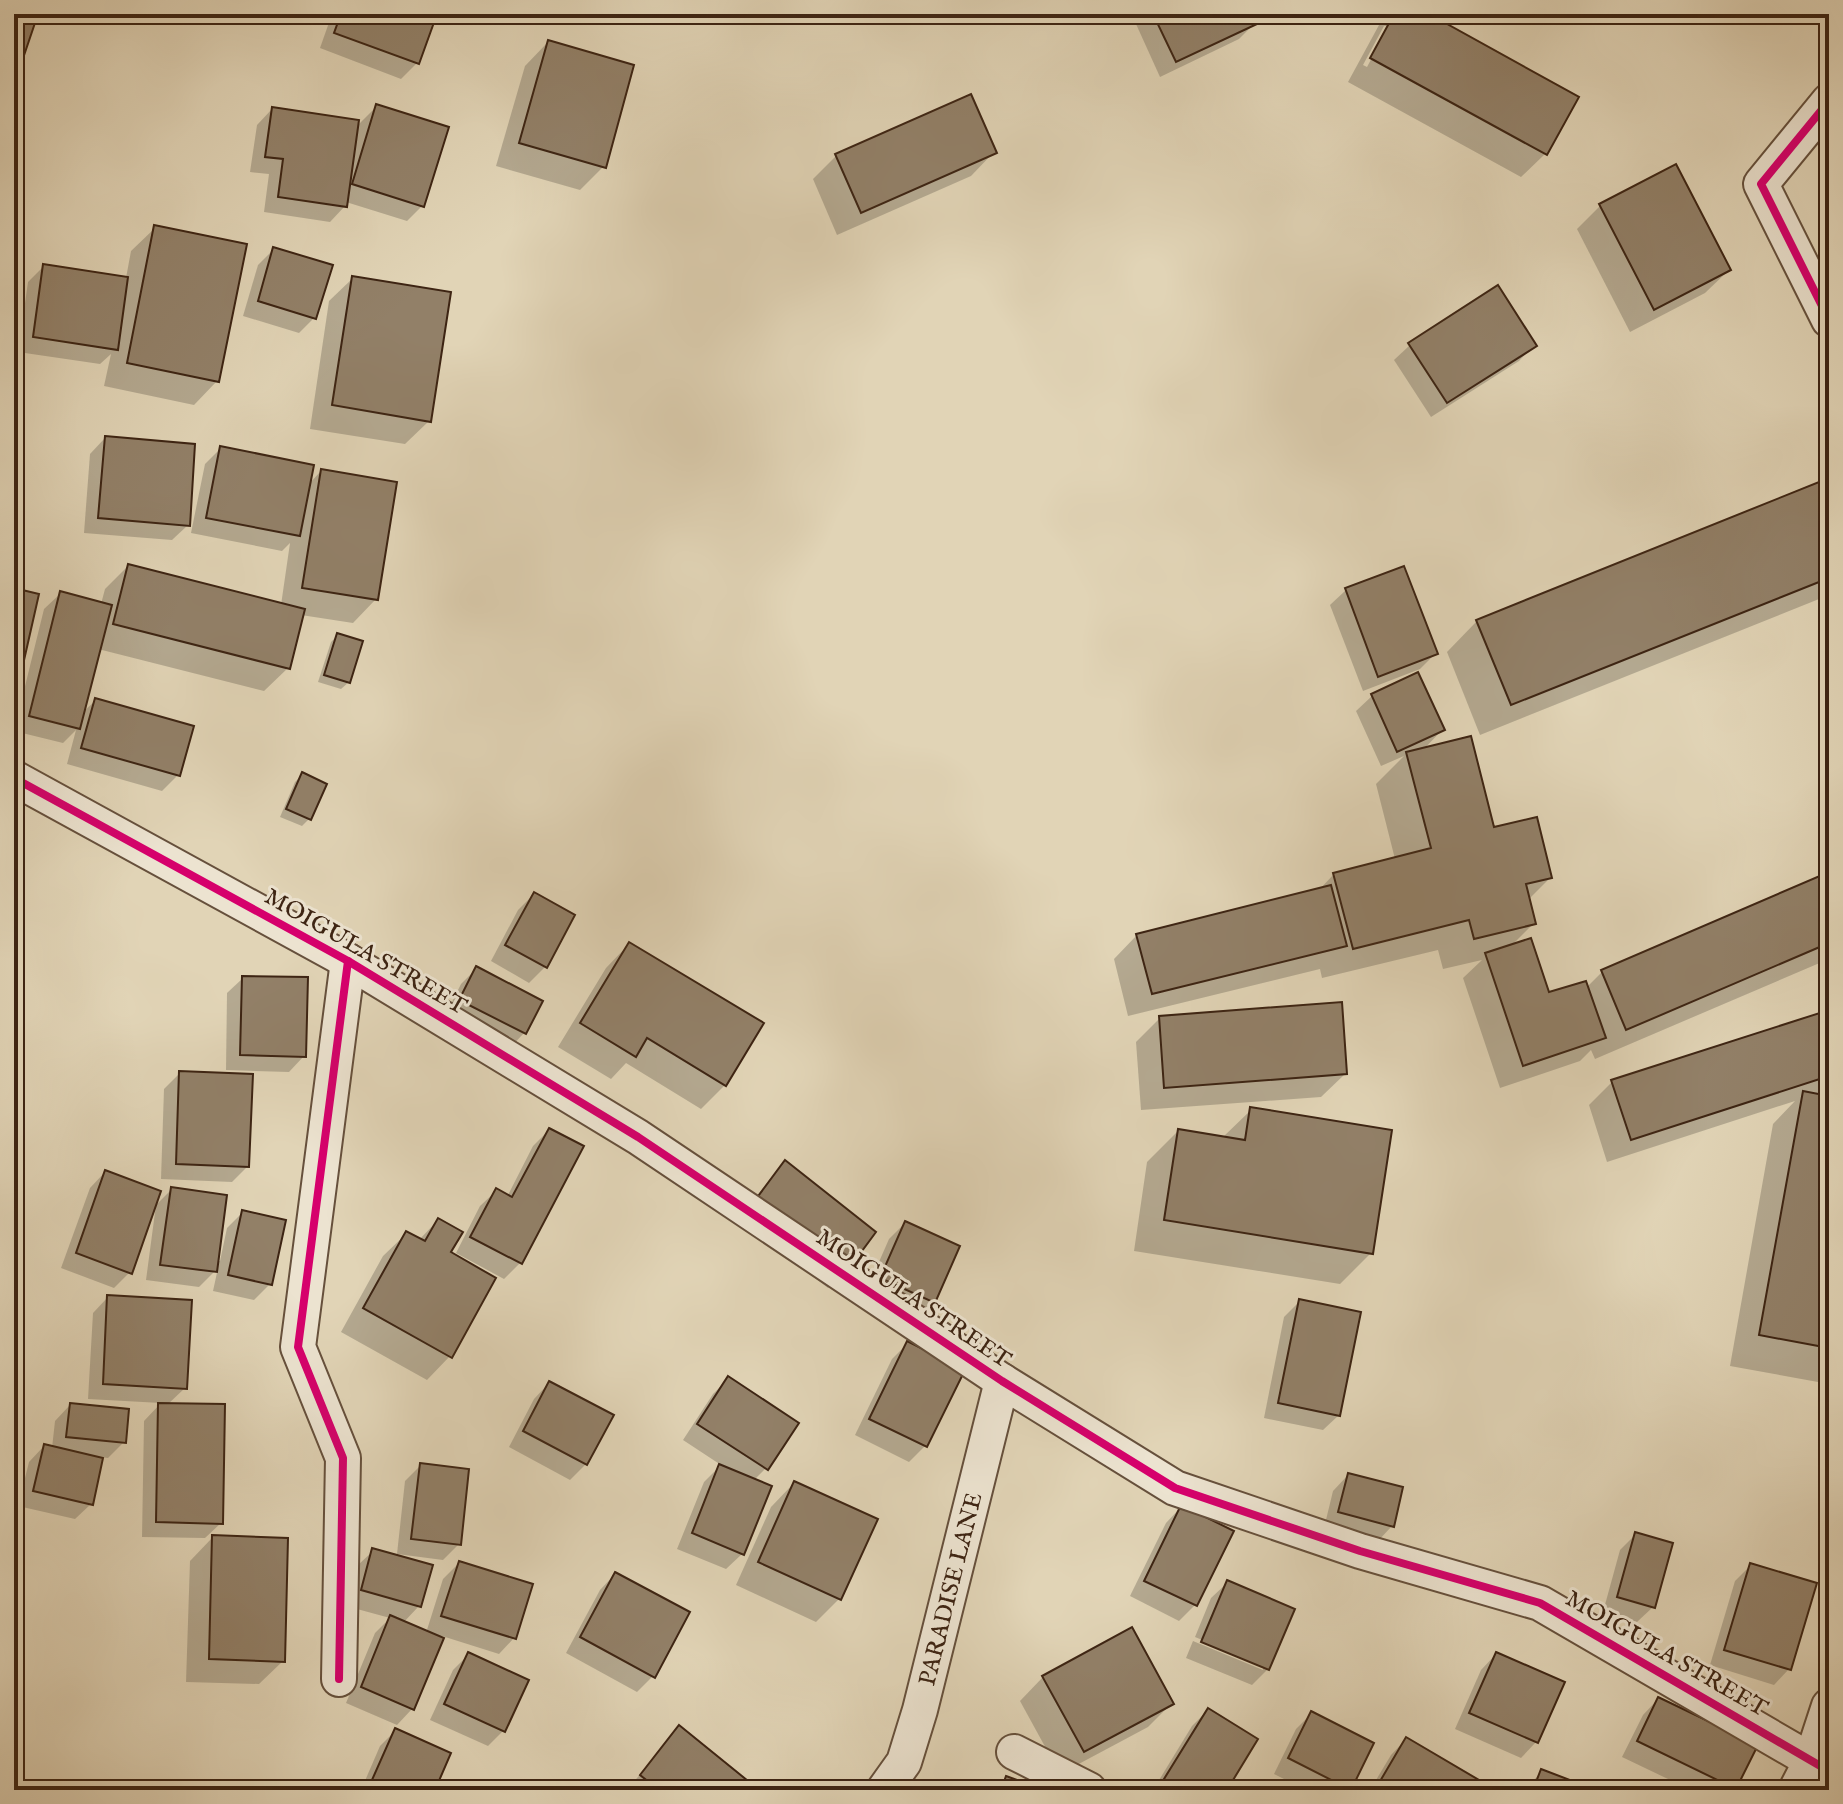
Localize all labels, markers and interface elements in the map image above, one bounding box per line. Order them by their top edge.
street label: MOIGULA STREET [259,882,472,1023]
street label: MOIGULA STREET [810,1223,1017,1376]
street label: PARADISE LANE [912,1490,990,1689]
street label: MOIGULA STREET [1560,1584,1773,1725]

